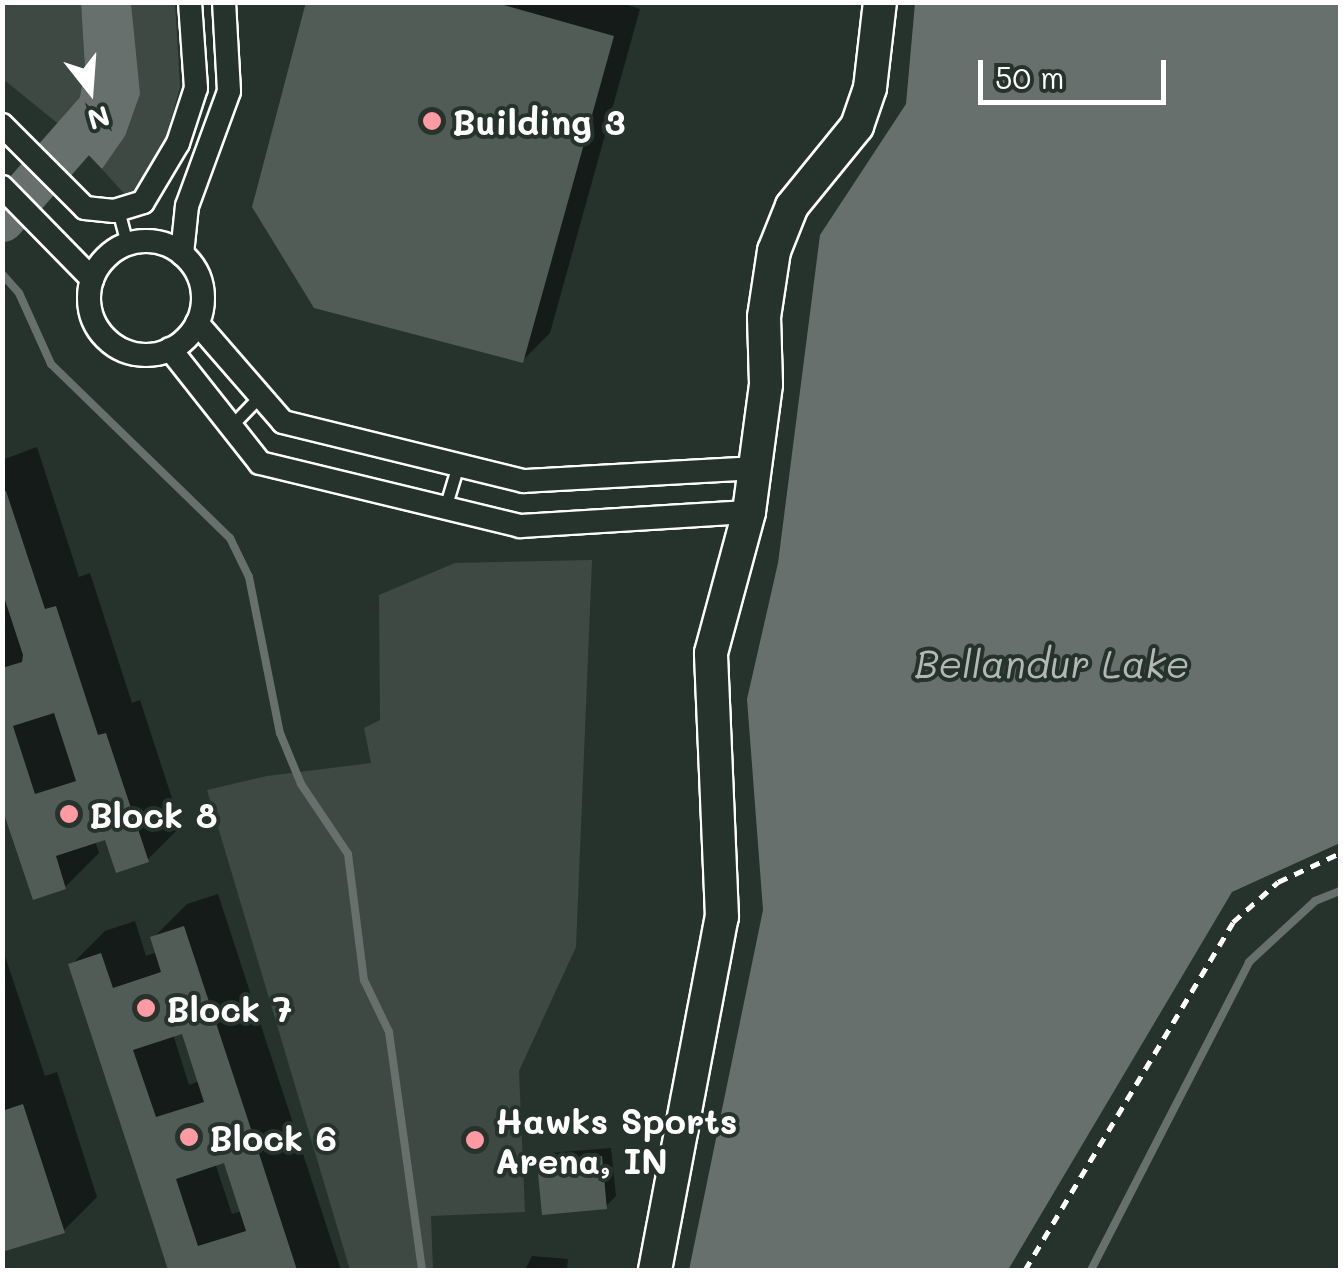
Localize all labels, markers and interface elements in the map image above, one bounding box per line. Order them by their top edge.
north arrow [40,40,140,140]
scale bar [983,40,1170,102]
text: 50 m [995,57,1065,97]
text: N [83,98,114,139]
place label: Building 3 [452,100,625,142]
marker: Building 3 [421,110,443,132]
water label: Bellandur Lake [915,641,1189,687]
place label: Block 8 [89,793,217,835]
marker: Block 8 [58,803,80,825]
place label: Block 7 [166,987,292,1029]
marker: Block 7 [135,997,157,1019]
place label: Hawks Sports Arena, IN [495,1099,737,1181]
place label: Block 6 [209,1116,337,1158]
marker: Block 6 [178,1126,200,1148]
marker: Hawks Sports Arena, IN [464,1129,486,1151]

